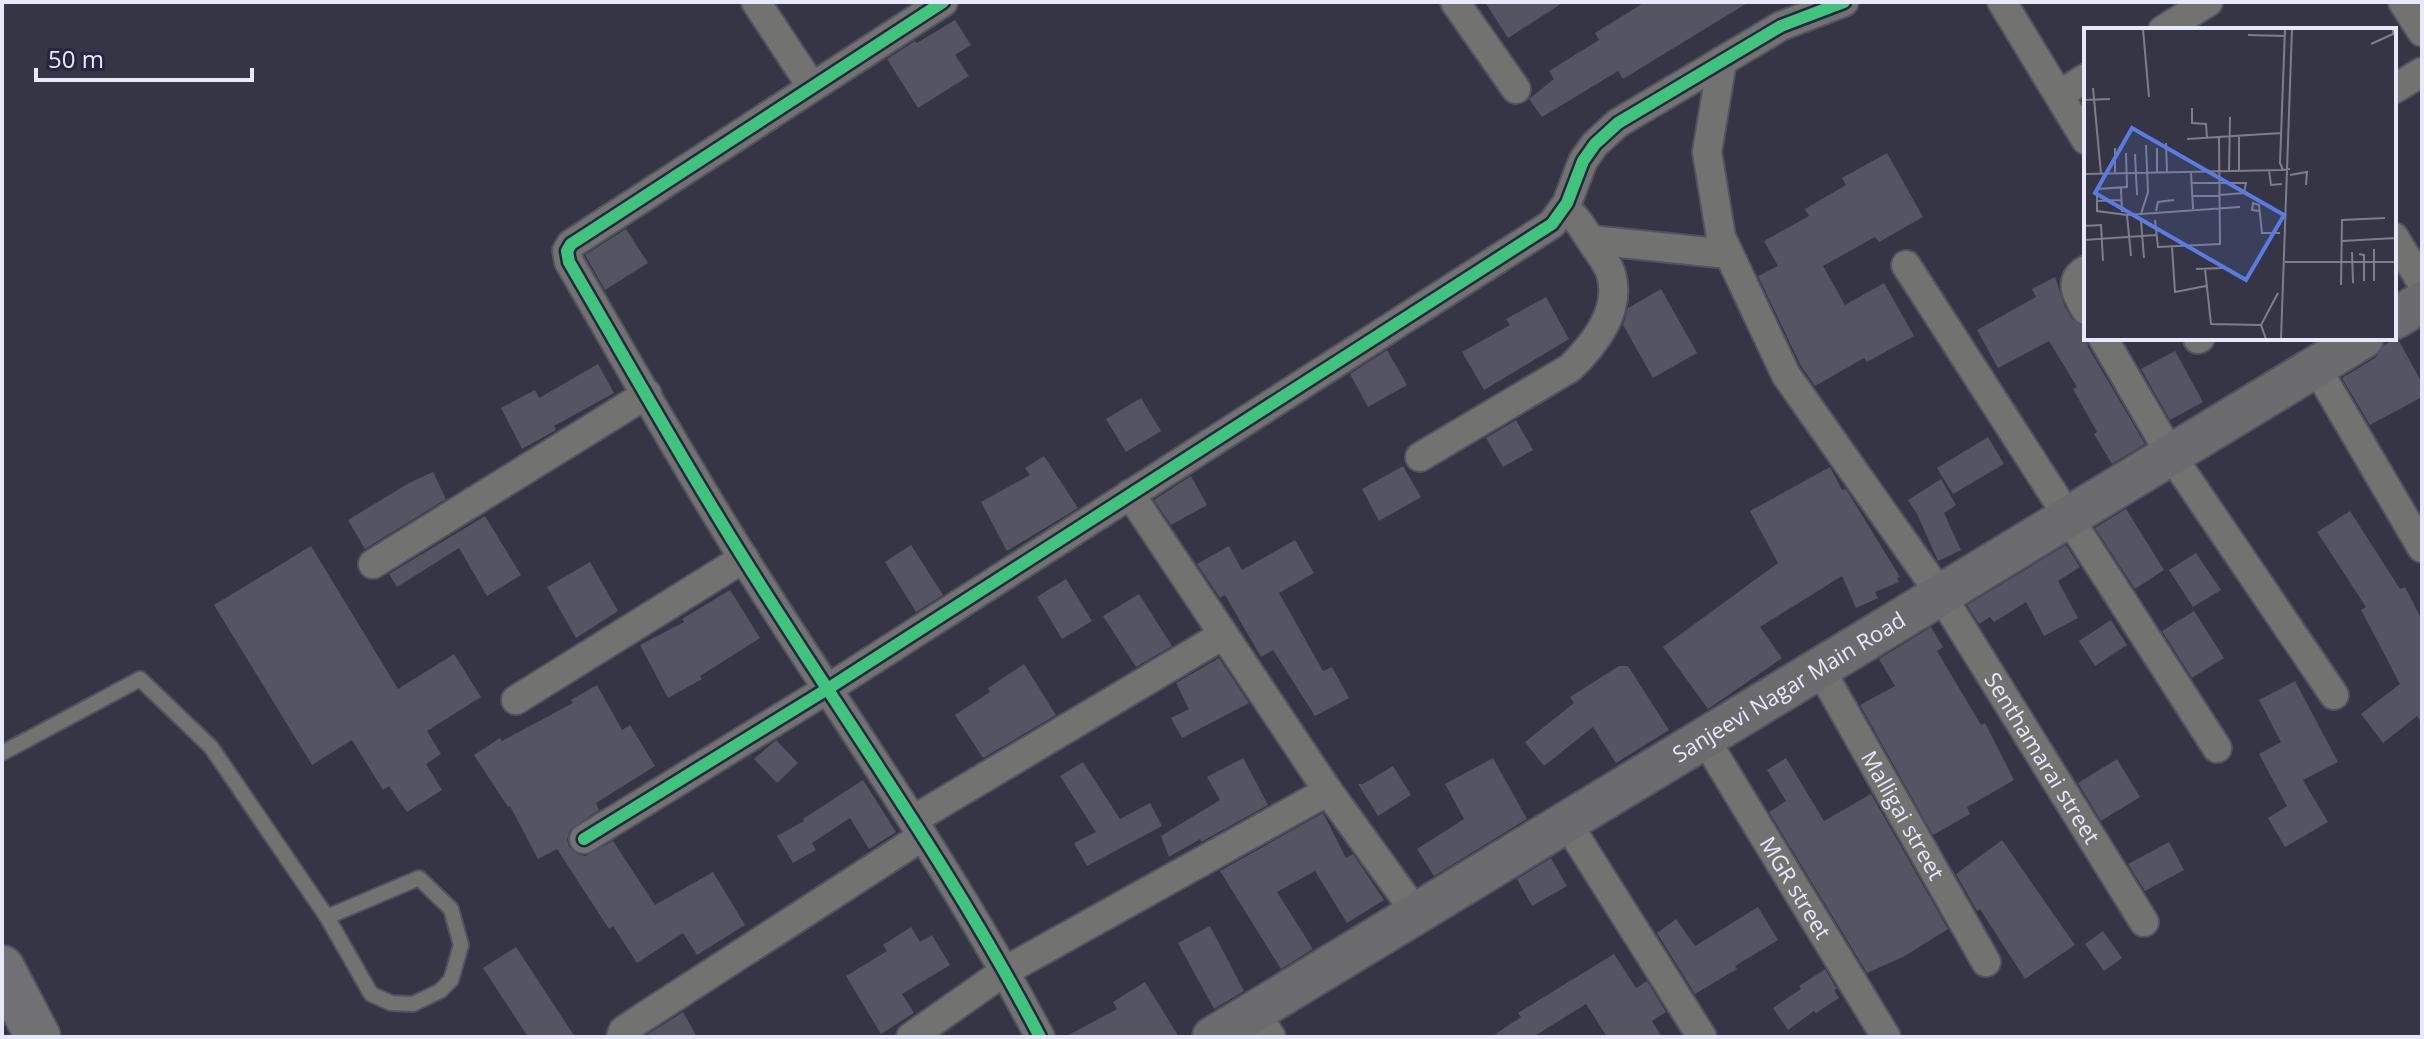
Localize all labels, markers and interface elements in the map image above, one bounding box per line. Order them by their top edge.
inset map [2084,28,2396,340]
scale bar [36,32,252,82]
text: 50 m [48,42,104,75]
street label: Sanjeevi Nagar Main Road [1666,604,1910,768]
street label: Senthamarai street [1979,666,2108,849]
street label: Malligai street [1855,745,1952,885]
street label: MGR street [1754,830,1839,944]

